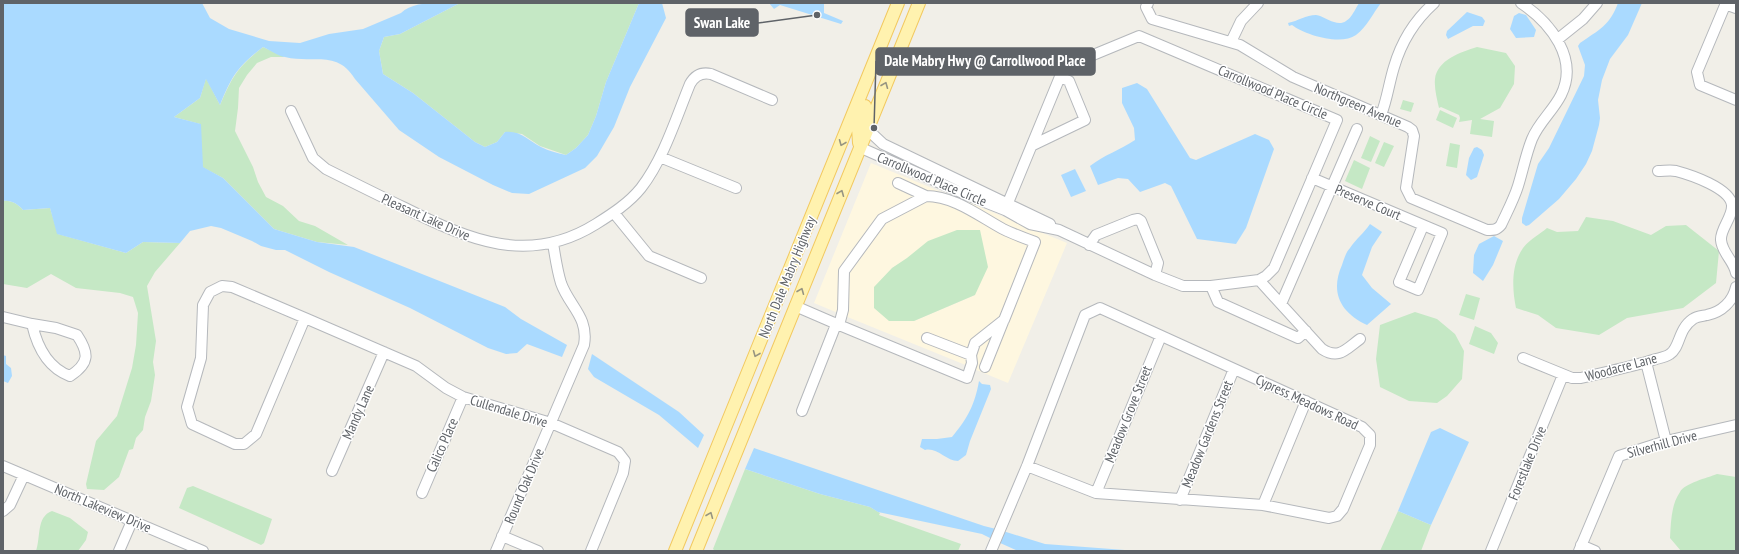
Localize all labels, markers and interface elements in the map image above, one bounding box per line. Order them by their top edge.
callout: Swan Lake [686,9,758,36]
text: Swan Lake [694,13,750,32]
callout: Dale Mabry Hwy @ Carrollwood Place [876,48,1095,75]
text: Dale Mabry Hwy @ Carrollwood Place [884,51,1086,70]
street label: Carrollwood Place Circle [1215,61,1331,123]
street label: Northgreen Avenue [1312,78,1405,132]
one-way arrow [880,82,888,90]
one-way arrow [839,139,847,147]
street label: Carrollwood Place Circle [874,148,990,210]
street label: Preserve Court [1332,180,1404,224]
street label: Pleasant Lake Drive [379,189,473,245]
one-way arrow [836,190,844,197]
street label: North Dale Mabry Highway [754,213,820,341]
one-way arrow [797,287,805,294]
street label: Woodacre Lane [1583,349,1659,385]
one-way arrow [752,350,760,357]
street label: Meadow Grove Street [1100,363,1156,465]
street label: Cypress Meadows Road [1253,370,1361,434]
street label: Meadow Gardens Street [1177,378,1237,490]
street label: Mandy Lane [338,382,378,442]
street label: Cullendale Drive [468,391,550,431]
street label: Calico Place [422,415,462,475]
street label: Forestlake Drive [1504,423,1550,503]
street label: Silverhill Drive [1625,426,1699,462]
street label: Round Oak Drive [500,445,548,526]
street label: North Lakeview Drive [52,480,154,537]
one-way arrow [706,511,714,518]

